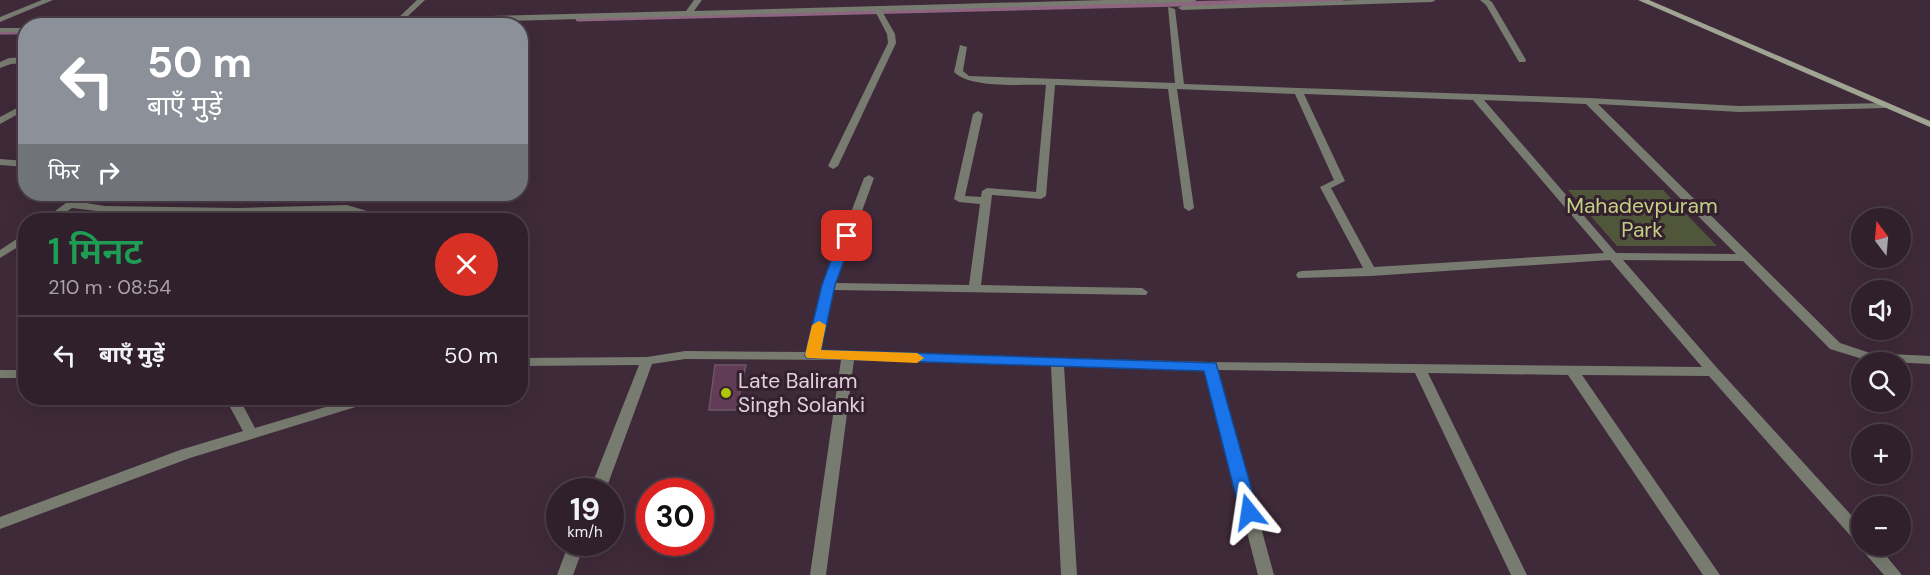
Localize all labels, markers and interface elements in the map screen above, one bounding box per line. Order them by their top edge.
text: 50 m [147,35,252,90]
icon: left [48,42,126,120]
text: बाएँ मुड़ें [147,88,222,123]
icon: right [92,156,125,189]
text: फिर [48,157,80,186]
park label: Mahadevpuram Park [1566,192,1718,244]
north arrow [1851,208,1911,268]
map controls [1851,208,1911,556]
pin [821,210,872,261]
icon: arrive [830,219,863,252]
text: 1 मिनट [48,228,142,275]
button: close [435,233,498,296]
text: 210 m · 08:54 [48,274,171,300]
button: sound [1851,280,1911,340]
icon: left [48,339,81,372]
text: बाएँ मुड़ें [99,340,165,369]
text: 50 m [444,341,498,370]
button: search [1851,352,1911,412]
place label: Late Baliram Singh Solanki [738,367,865,419]
marker: Late Baliram Singh Solanki [719,386,733,400]
button: + [1851,424,1911,484]
speed limit sign: 30 [636,478,714,556]
position arrow [1217,480,1281,544]
text: 19 [570,490,600,529]
button: − [1851,496,1911,556]
text: km/h [567,522,603,542]

